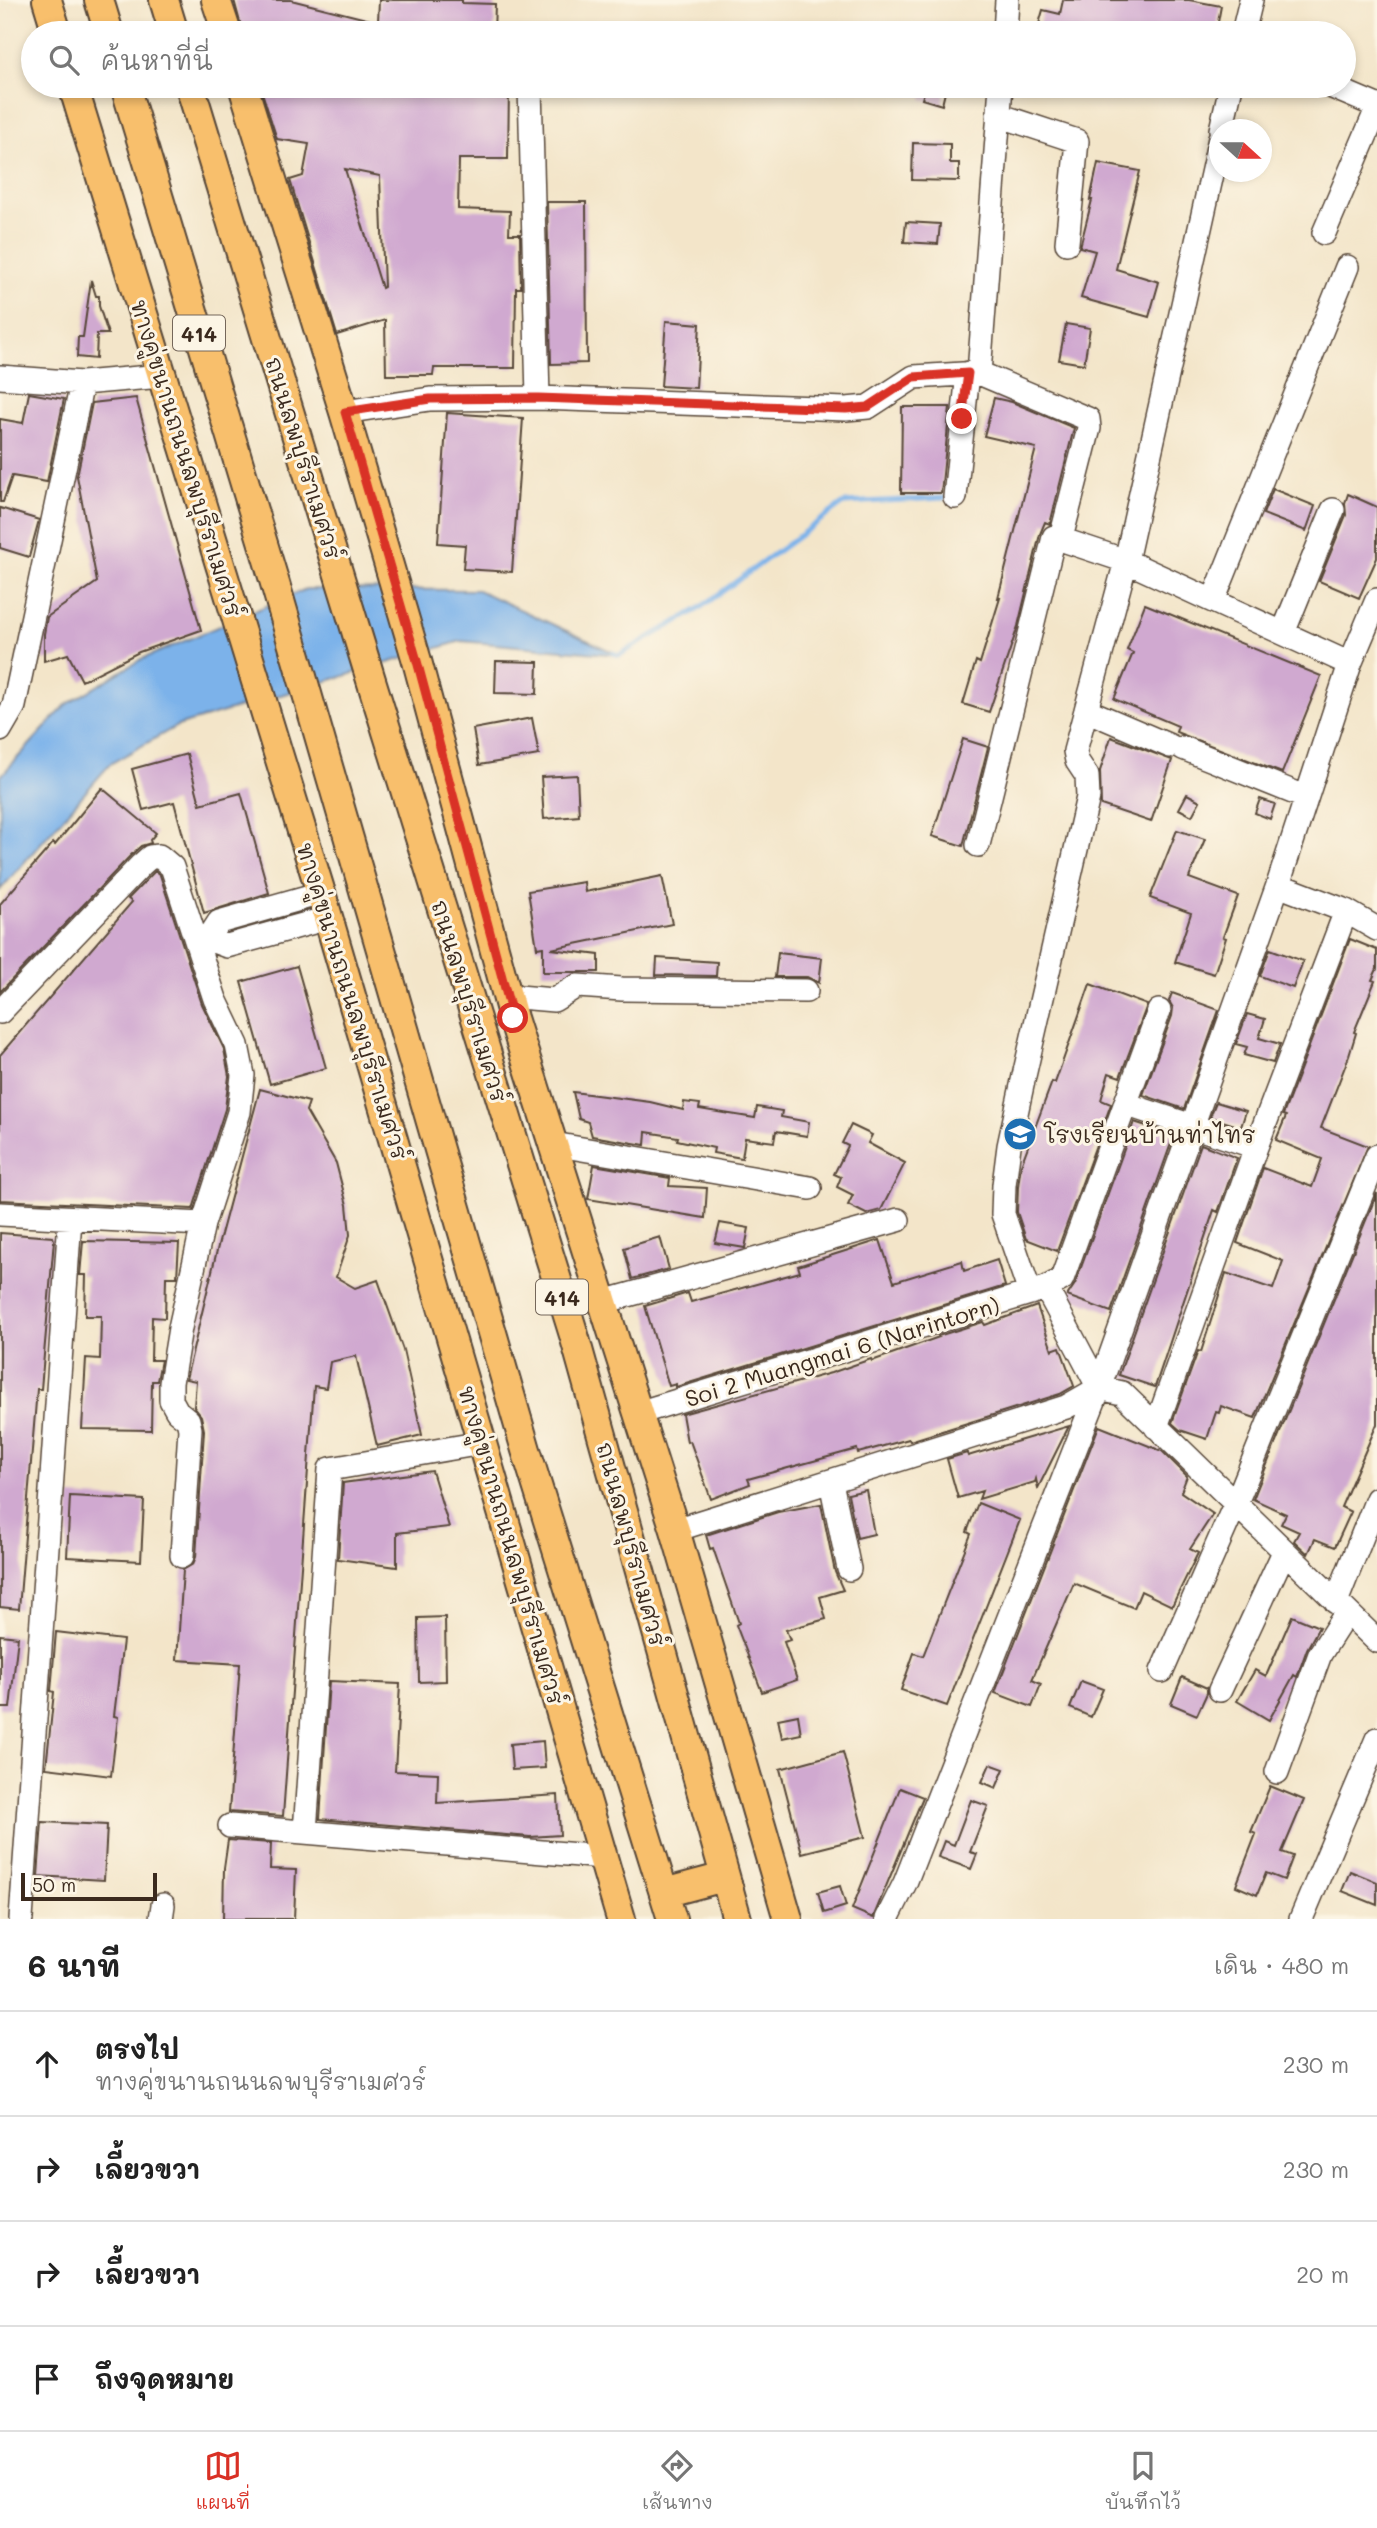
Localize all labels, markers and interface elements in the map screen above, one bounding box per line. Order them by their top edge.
search box [21,21,1356,98]
icon: search [45,41,83,79]
text: ค้นหาที่นี่ [101,43,213,77]
north arrow [1209,119,1272,182]
street label: ทางคู่ขนานถนนลพบุรีราเมศวร์ [120,295,251,622]
road number: 414 [173,316,225,350]
street label: ถนนลพบุรีราเมศวร์ [256,353,350,564]
route end [946,403,977,434]
street label: ทางคู่ขนานถนนลพบุรีราเมศวร์ [286,838,417,1165]
street label: ถนนลพบุรีราเมศวร์ [422,896,516,1107]
route start [497,1002,528,1033]
school or university icon: โรงเรียนบ้านท่าไทร [1001,1115,1039,1153]
place label: โรงเรียนบ้านท่าไทร [1043,1119,1255,1149]
road number: 414 [536,1280,588,1314]
street label: Soi 2 Muangmai 6 (Narintorn) [681,1289,1003,1413]
street label: ทางคู่ขนานถนนลพบุรีราเมศวร์ [448,1382,573,1710]
street label: ถนนลพบุรีราเมศวร์ [587,1438,675,1651]
scale bar [21,1870,158,1902]
text: 50 m [32,1872,76,1897]
text: 6 นาที [28,1945,120,1985]
text: เดิน · 480 m [1214,1950,1349,1980]
text: ตรงไป [95,2032,179,2066]
icon: ahead [28,2045,66,2083]
text: 230 m [1283,2049,1349,2079]
text: ทางคู่ขนานถนนลพบุรีราเมศวร์ [95,2066,426,2096]
icon: right [28,2150,66,2188]
text: เลี้ยวขวา [95,2152,200,2186]
text: 230 m [1283,2154,1349,2184]
icon: right [28,2255,66,2293]
text: เลี้ยวขวา [95,2257,200,2291]
text: 20 m [1296,2259,1349,2289]
icon: arrive [28,2360,66,2398]
text: ถึงจุดหมาย [95,2362,234,2396]
tab: แผนที่ [196,2447,250,2514]
tab: เส้นทาง [642,2447,713,2514]
tab: บันทึกไว้ [1105,2447,1181,2514]

